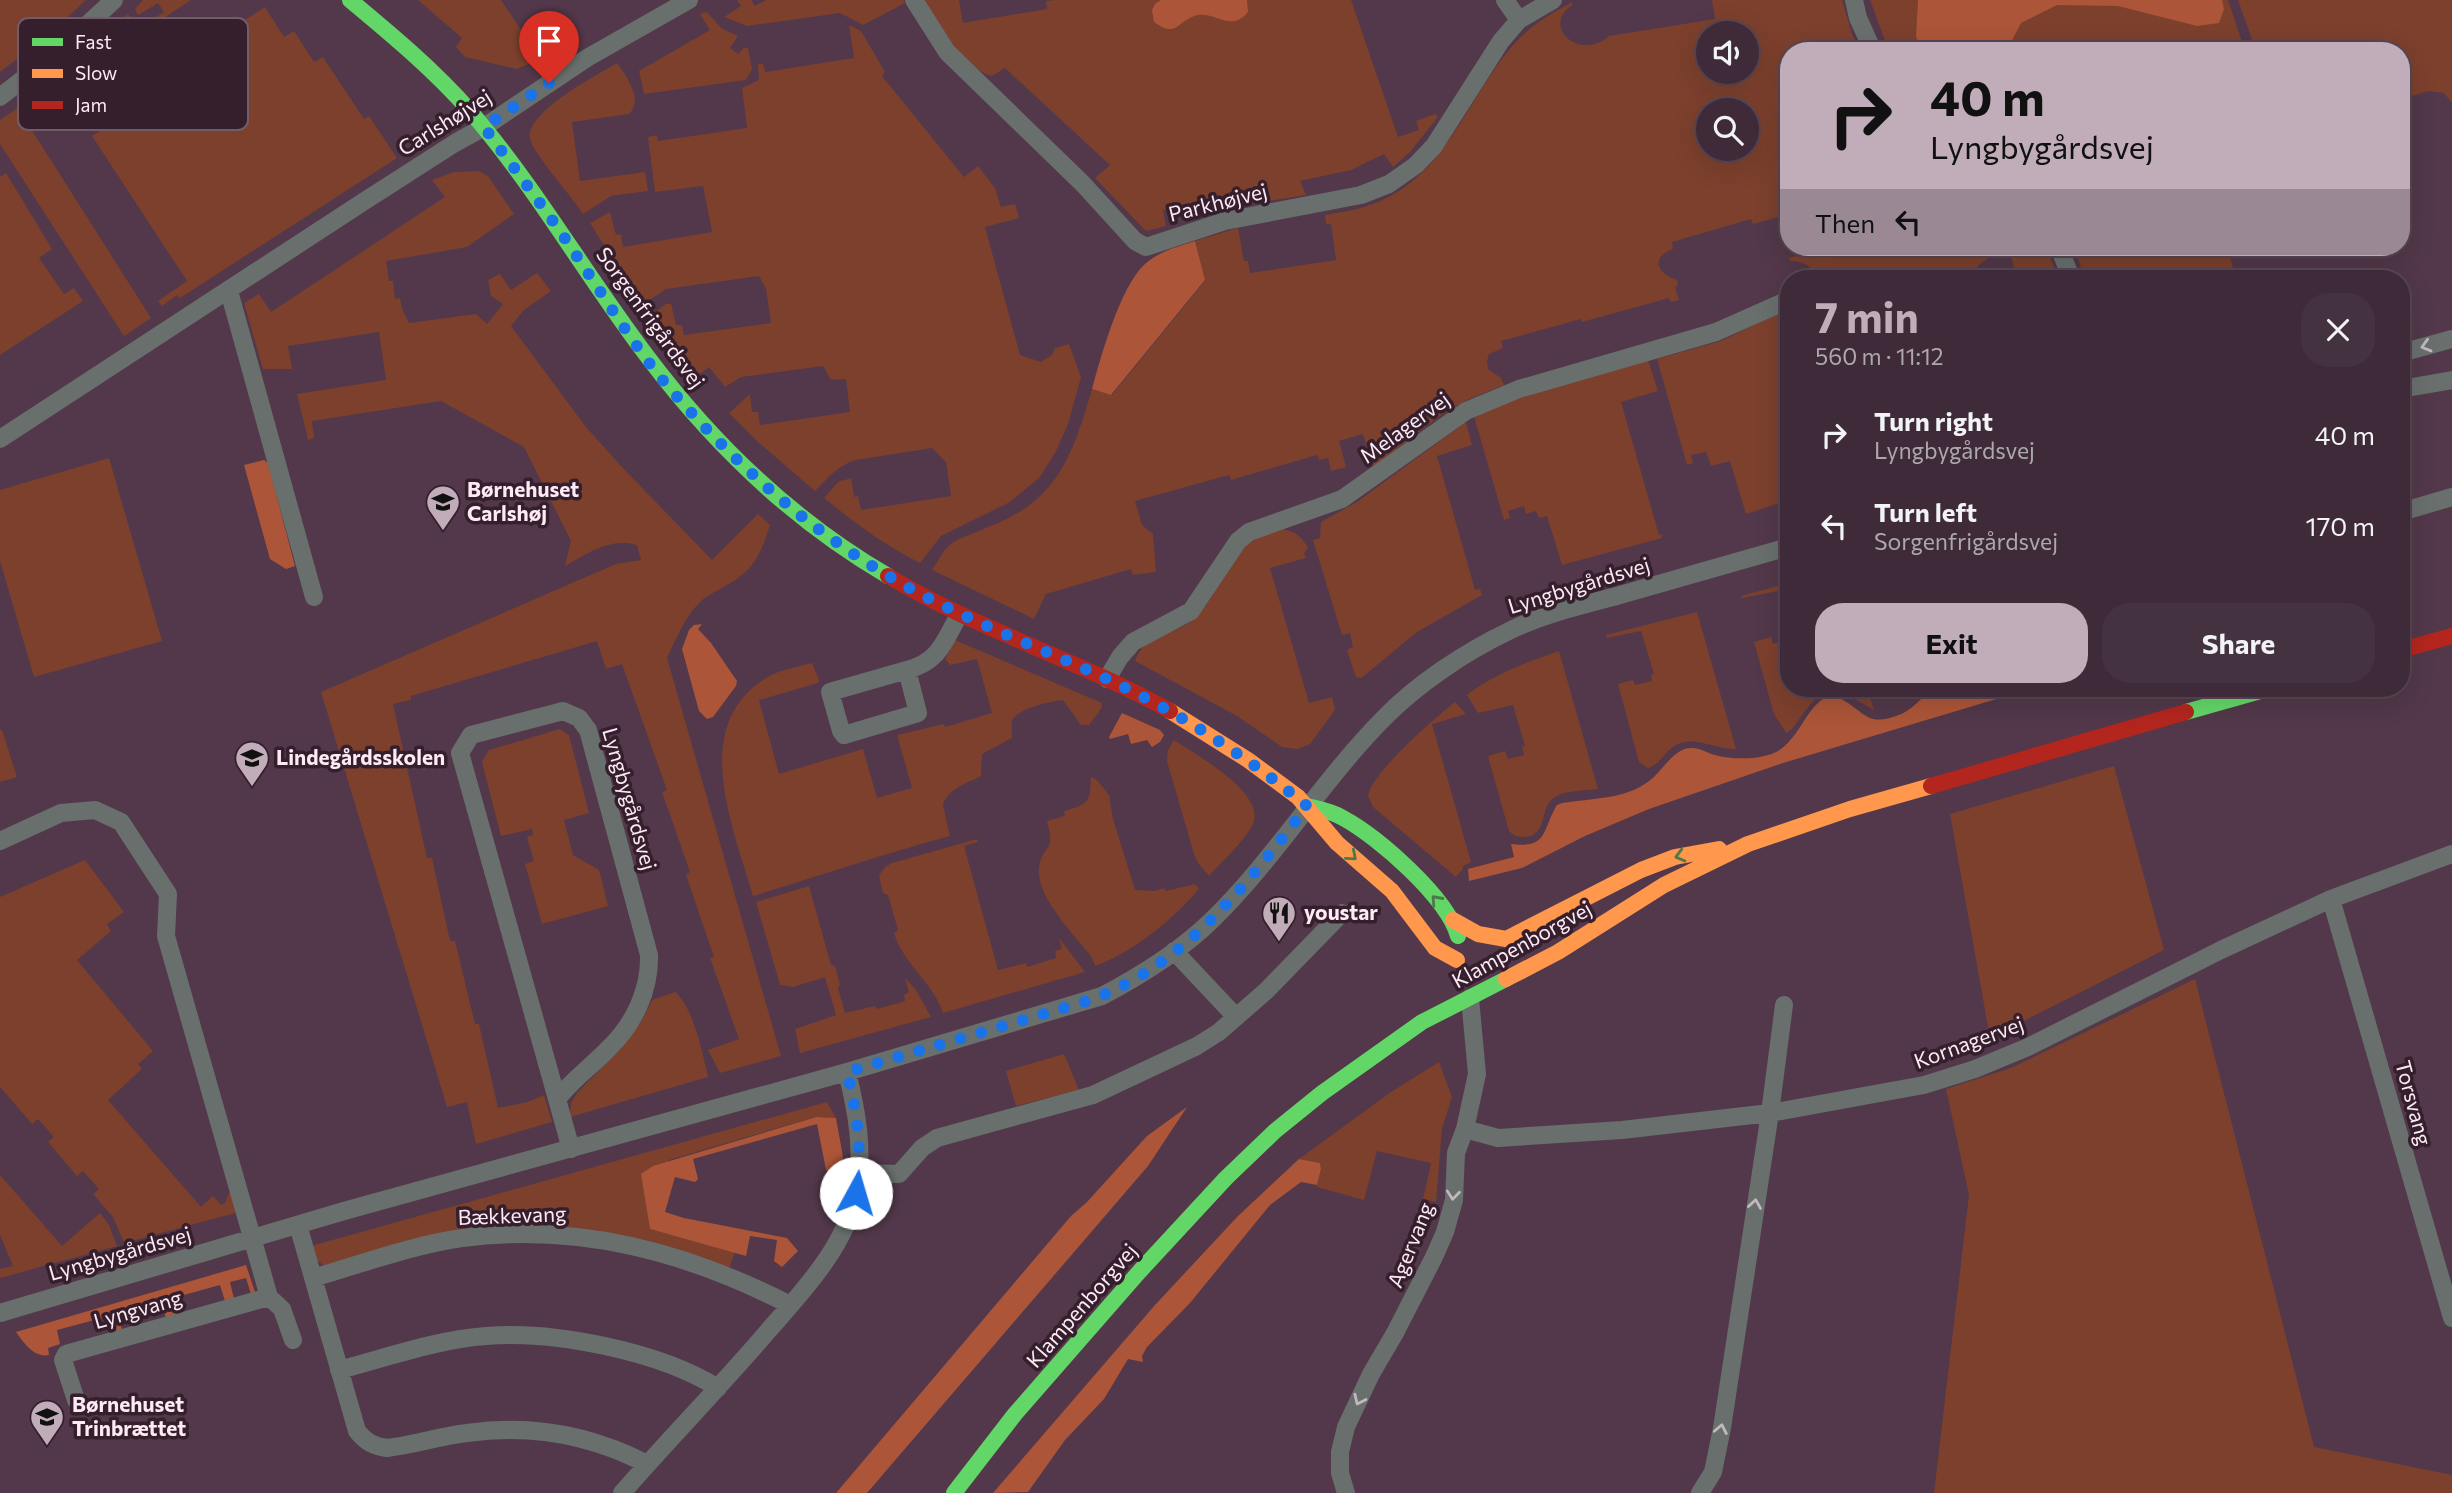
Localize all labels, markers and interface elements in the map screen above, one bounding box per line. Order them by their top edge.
pin [519,11,579,83]
legend [18,18,248,130]
map controls [1696,21,1759,161]
button: sound [1696,21,1759,84]
icon: arrive [530,22,568,60]
text: Fast [75,30,112,53]
text: Slow [75,61,117,84]
text: 40 m [1930,66,2045,126]
icon: right [1815,70,1906,161]
street label: Carlshøjvej [393,83,496,160]
text: Jam [75,93,107,116]
button: search [1696,98,1759,161]
text: Lyngbygårdsvej [1930,126,2154,166]
street label: Parkhøjvej [1166,177,1270,226]
icon: left [1889,203,1927,241]
text: Then [1815,207,1875,238]
street label: Sorgenfrigårdsvej [592,242,711,392]
text: 7 min [1815,290,1919,342]
button: close [2301,293,2375,367]
one-way arrow [2421,337,2433,352]
text: 560 m · 11:12 [1815,342,1944,370]
street label: Melagervej [1354,386,1454,468]
text: Turn right [1874,405,1993,436]
icon: right [1815,416,1853,454]
text: 40 m [2315,419,2375,450]
text: Lyngbygårdsvej [1874,436,2035,464]
place label: Børnehuset Carlshøj [467,476,579,525]
school or university icon: Børnehuset Carlshøj [424,483,462,532]
text: Turn left [1874,496,1977,527]
icon: left [1815,507,1853,545]
text: 170 m [2306,510,2375,541]
text: Sorgenfrigårdsvej [1874,527,2058,555]
street label: Lyngbygårdsvej [1505,551,1652,618]
button: Exit [1815,603,2088,683]
button: Share [2102,603,2375,683]
street label: Lyngbygårdsvej [598,725,663,873]
school or university icon: Lindegårdsskolen [233,739,271,788]
place label: Lindegårdsskolen [276,744,445,769]
one-way arrow [1344,848,1357,860]
one-way arrow [1675,848,1687,862]
restaurant icon: youstar [1260,894,1298,943]
one-way arrow [1432,895,1444,908]
street label: Klampenborgvej [1447,895,1595,992]
place label: youstar [1304,899,1378,924]
street label: Kornagervej [1910,1010,2027,1073]
street label: Torsvang [2391,1057,2438,1148]
position arrow [819,1156,893,1230]
one-way arrow [1446,1190,1461,1201]
street label: Agervang [1381,1198,1438,1291]
one-way arrow [1747,1198,1762,1210]
street label: Bækkevang [457,1200,567,1229]
street label: Lyngbygårdsvej [46,1220,194,1285]
street label: Klampenborgvej [1020,1238,1141,1372]
street label: Lyngvang [91,1284,185,1333]
place label: Børnehuset Trinbrættet [72,1391,186,1440]
one-way arrow [1353,1393,1367,1405]
school or university icon: Børnehuset Trinbrættet [28,1398,66,1447]
one-way arrow [1713,1423,1728,1435]

